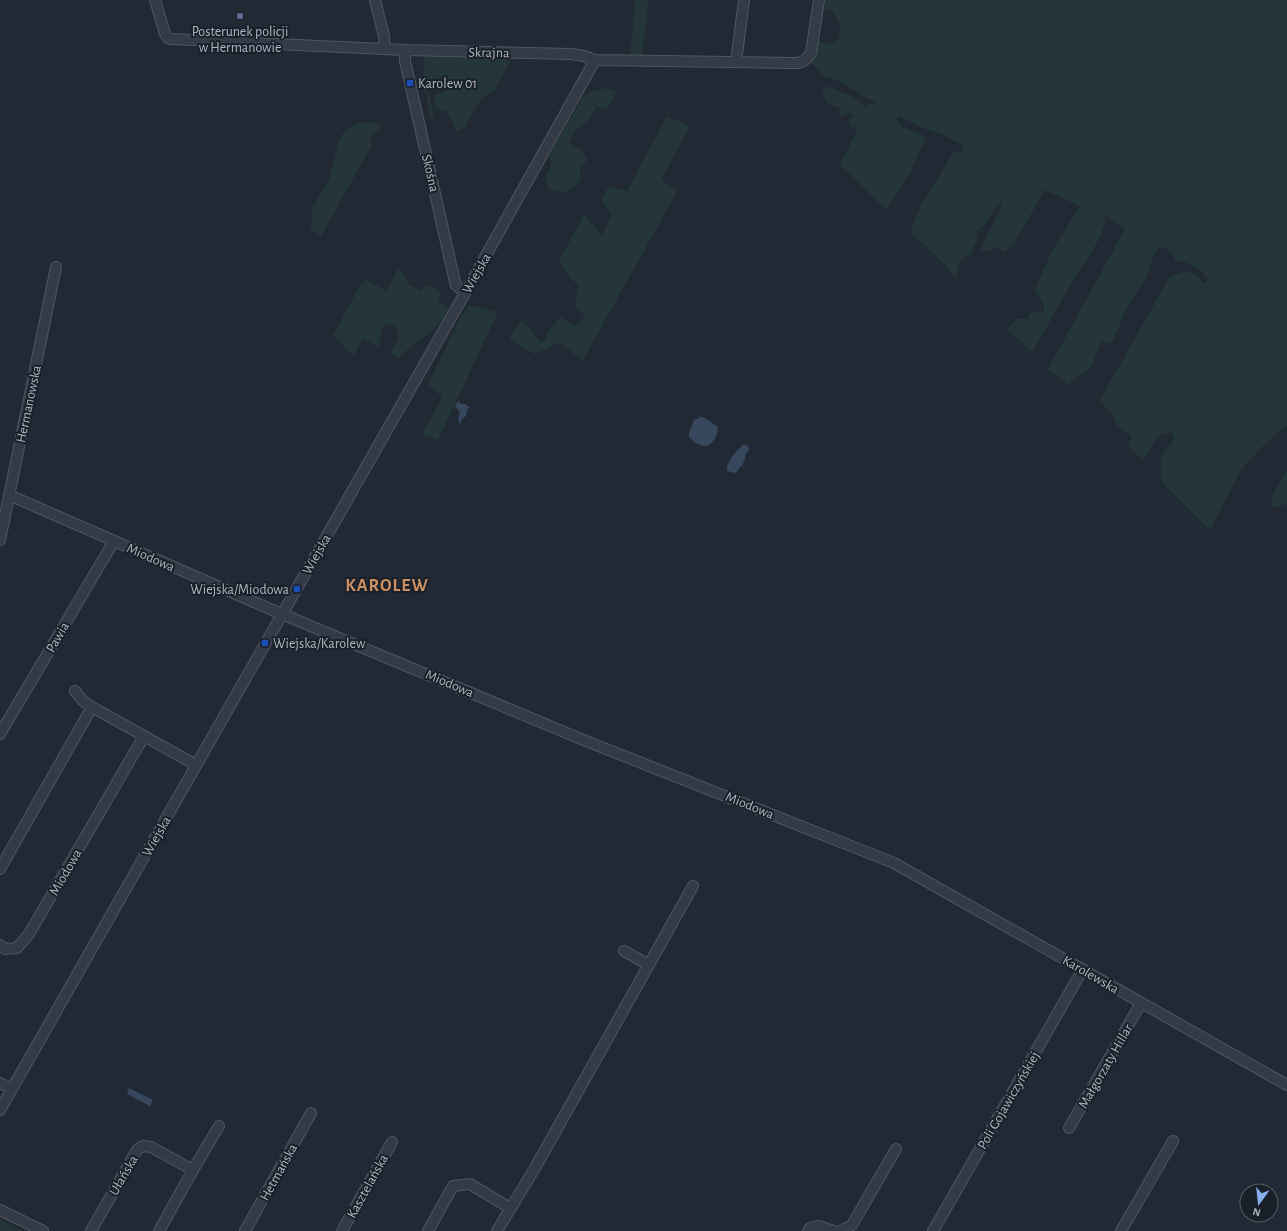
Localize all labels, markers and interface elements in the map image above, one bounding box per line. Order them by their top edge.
marker: Posterunek policji w Hermanowie [235,11,245,21]
place label: Posterunek policji w Hermanowie [192,25,288,55]
street label: Skrajna [468,46,510,60]
place label: Karolew 01 [418,77,477,91]
marker: Karolew 01 [405,78,415,88]
street label: Skośna [419,153,441,194]
street label: Wiejska [460,251,494,296]
street label: Hermanowska [14,364,44,444]
street label: Wiejska [300,532,334,577]
street label: Miodowa [124,541,177,575]
district label: KAROLEW [345,577,429,595]
place label: Wiejska/Miodowa [190,583,290,597]
marker: Wiejska/Miodowa [292,584,302,594]
street label: Pawia [44,619,72,655]
place label: Wiejska/Karolew [273,637,366,651]
marker: Wiejska/Karolew [260,638,270,648]
street label: Miodowa [423,668,476,701]
street label: Miodowa [723,790,776,822]
street label: Wiejska [140,814,174,859]
street label: Miodowa [47,846,85,898]
street label: Karolewska [1060,953,1121,997]
street label: Małgorzaty Hillar [1076,1022,1136,1111]
street label: Poli Gojawiczyńskiej [975,1049,1042,1152]
street label: Hetmańska [258,1141,300,1203]
street label: Kasztelańska [345,1152,391,1221]
street label: Ułańska [107,1153,141,1198]
north arrow [1239,1183,1279,1223]
text: N [1251,1206,1262,1218]

